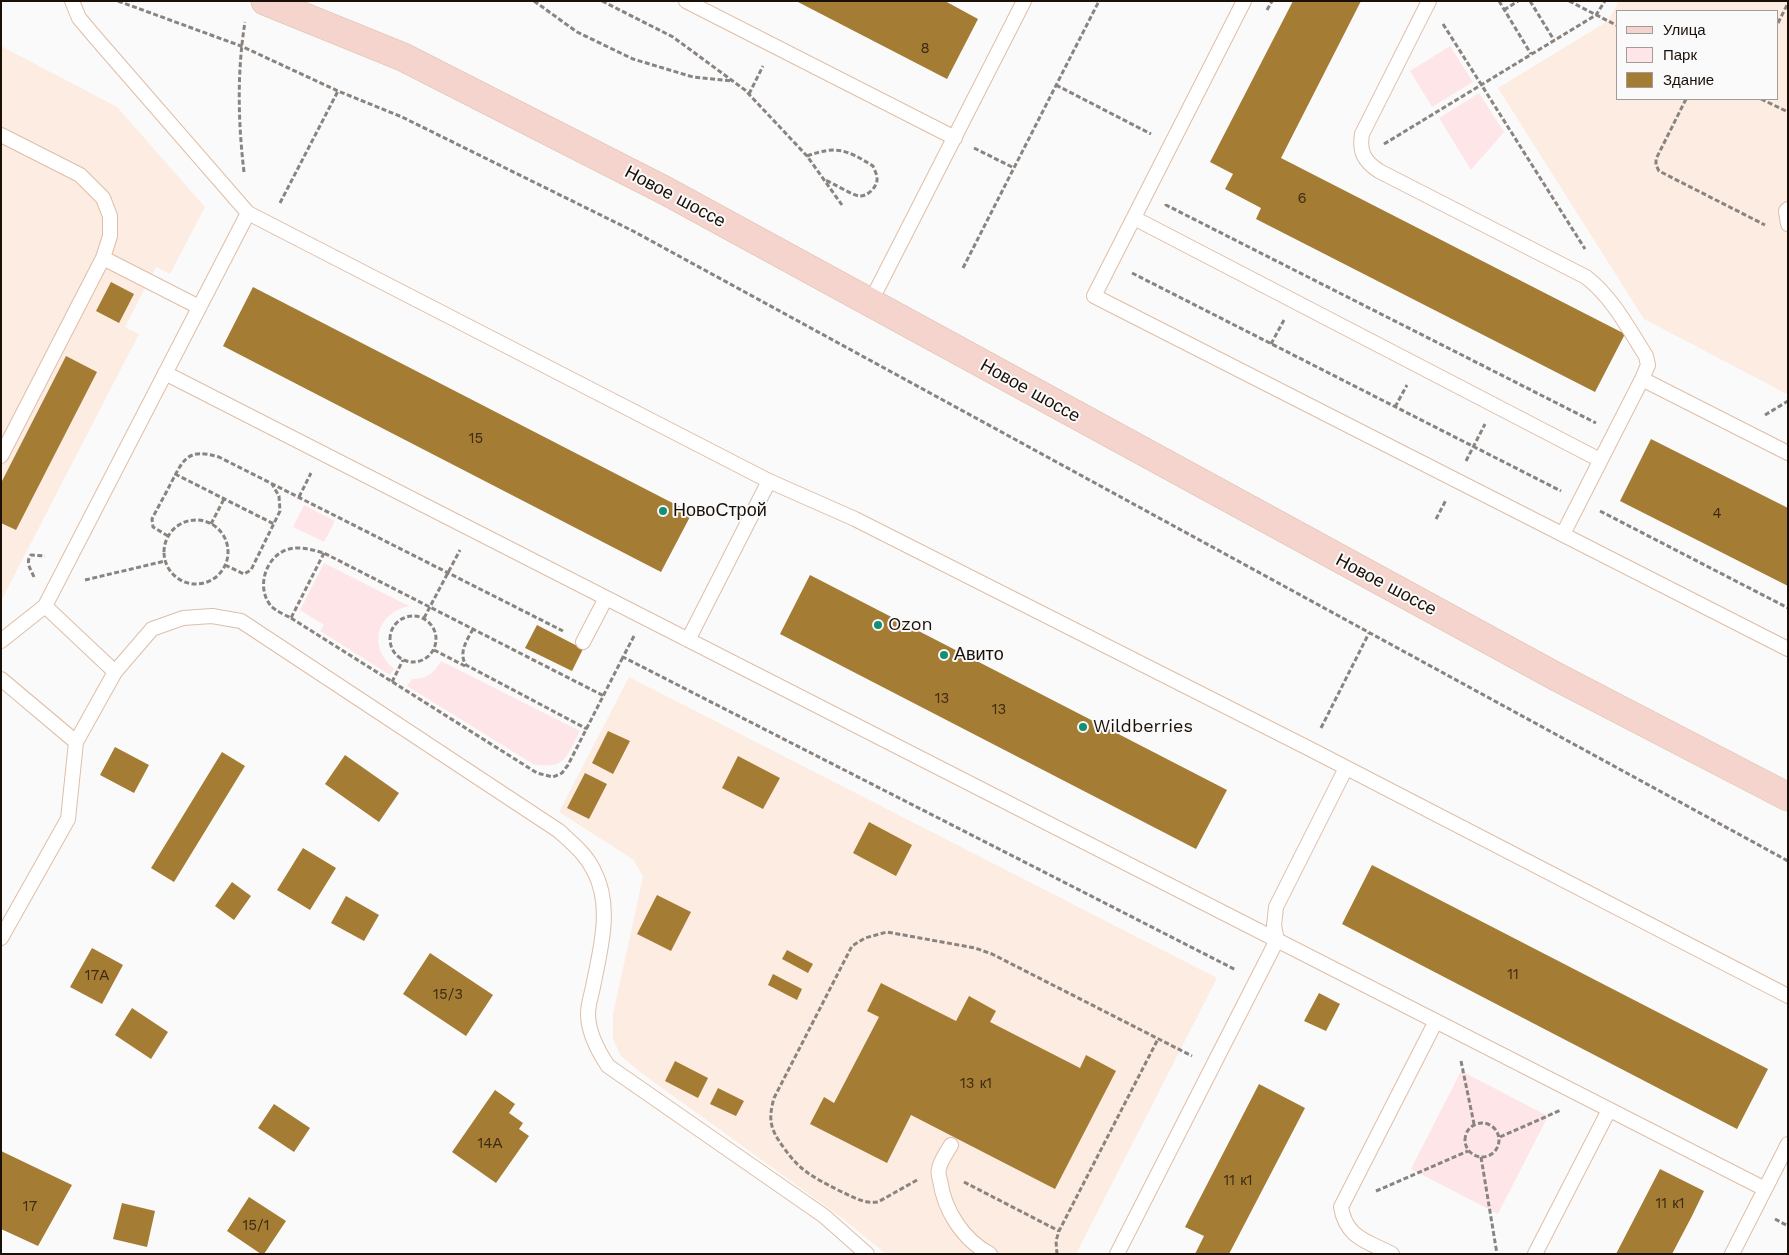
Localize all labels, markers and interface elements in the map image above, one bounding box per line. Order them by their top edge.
legend [1616,10,1779,100]
text: Улица [1663,21,1706,39]
house number: 8 [920,40,930,58]
text: Парк [1663,46,1697,64]
text: Здание [1663,71,1714,89]
street label: Новое шоссе [621,161,729,233]
house number: 6 [1297,190,1307,208]
street label: Новое шоссе [976,355,1084,427]
house number: 15 [469,430,483,448]
place label: НовоСтрой [673,500,767,522]
marker: НовоСтрой [657,505,669,517]
house number: 4 [1712,505,1722,523]
street label: Новое шоссе [1332,549,1440,621]
place label: Ozon [888,614,933,636]
marker: Ozon [872,619,884,631]
place label: Авито [954,644,1004,666]
marker: Авито [938,649,950,661]
house number: 13 [935,690,949,708]
house number: 13 [992,701,1006,719]
place label: Wildberries [1093,716,1193,738]
marker: Wildberries [1077,721,1089,733]
house number: 11 [1507,966,1519,984]
house number: 17А [85,967,109,985]
house number: 15/3 [433,986,463,1004]
house number: 13 к1 [960,1075,992,1093]
house number: 14А [477,1135,503,1153]
house number: 11 к1 [1223,1172,1253,1190]
house number: 11 к1 [1655,1195,1685,1213]
house number: 17 [23,1198,37,1216]
house number: 15/1 [243,1217,269,1235]

